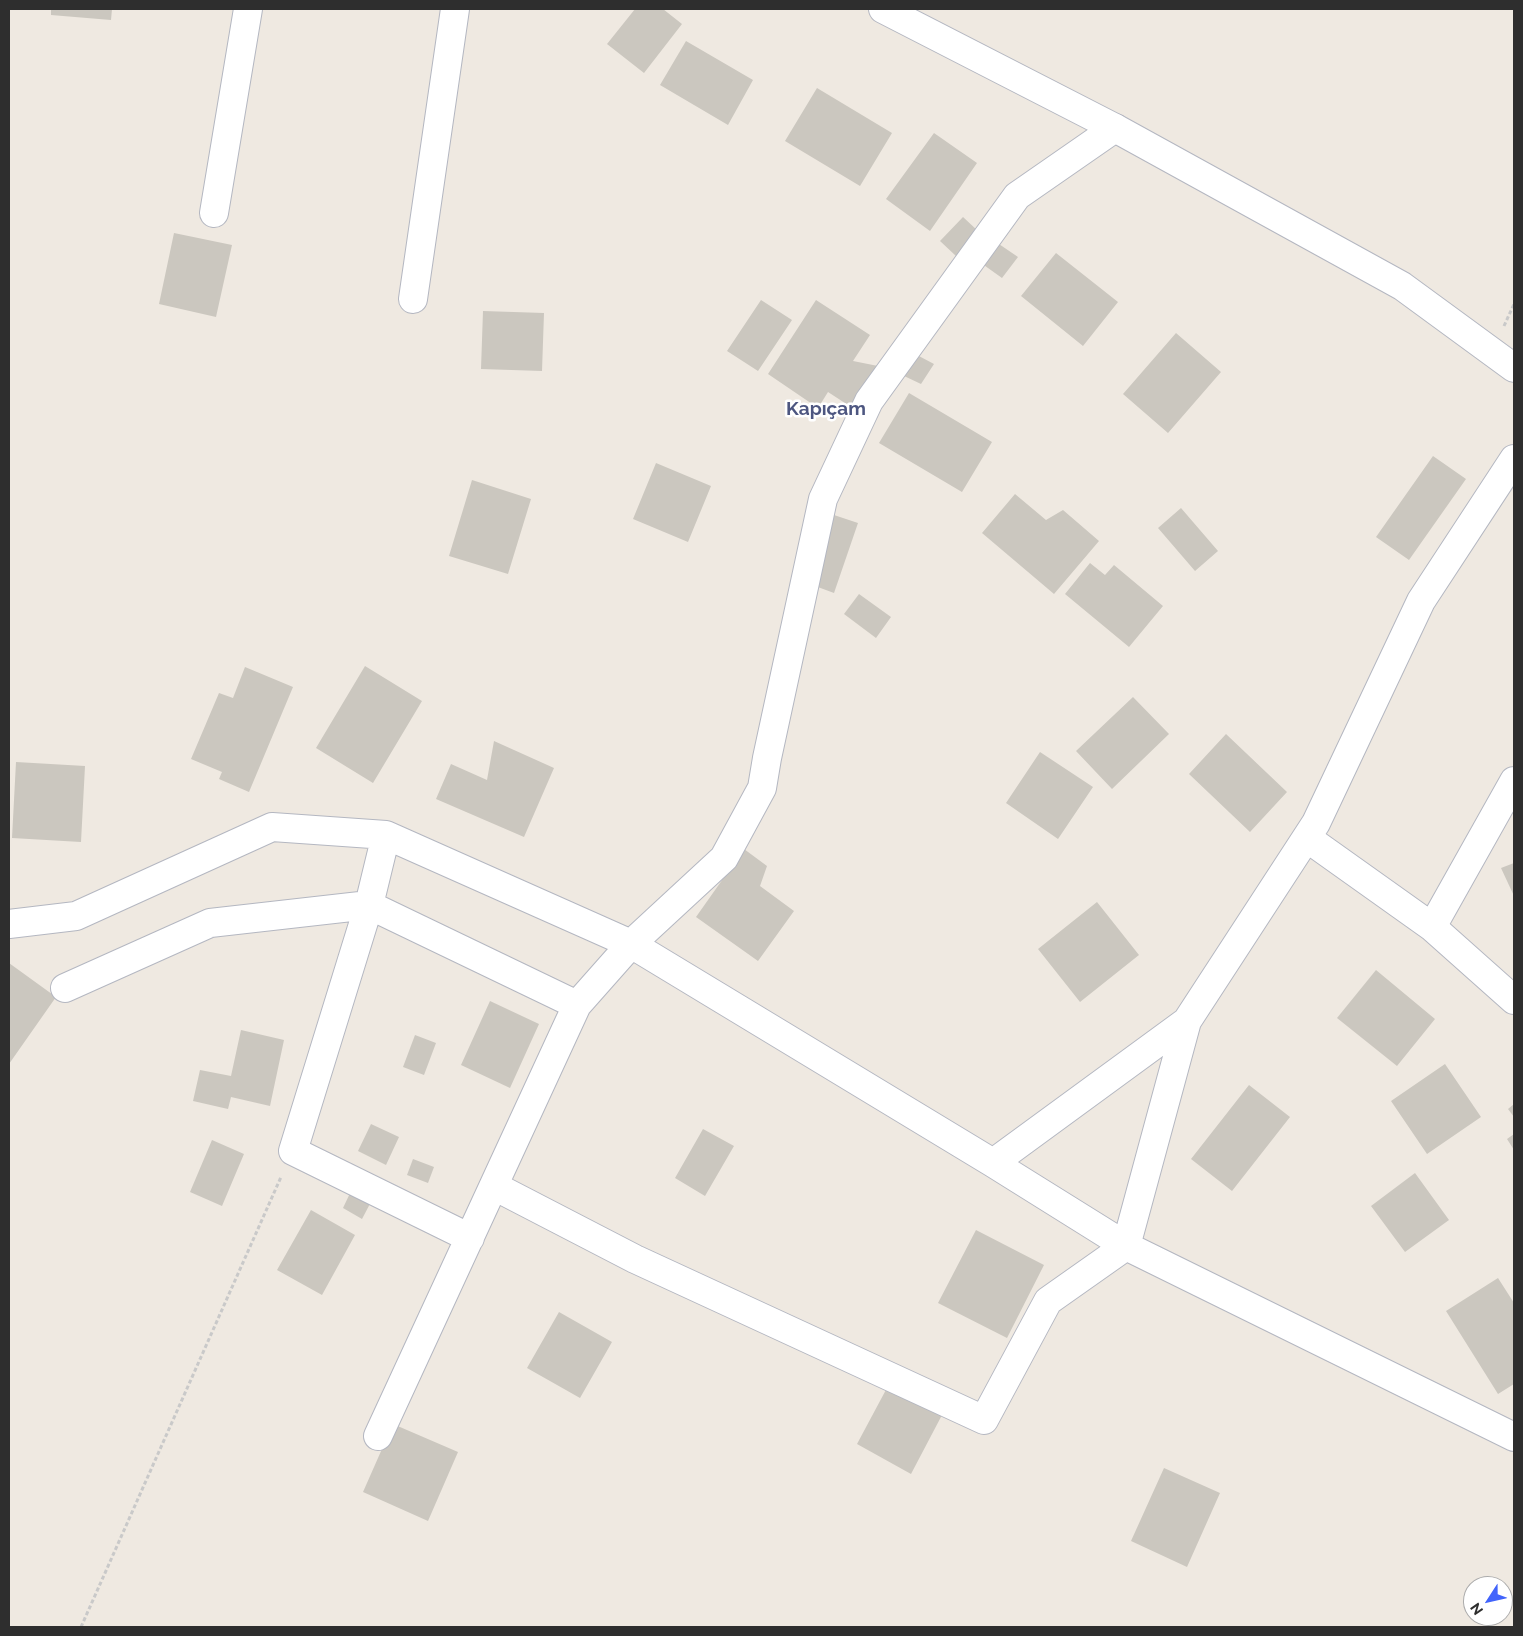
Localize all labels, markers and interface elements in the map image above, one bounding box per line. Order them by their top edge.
district label: Kapıçam [786,398,866,420]
north arrow [1463,1576,1513,1626]
text: N [1467,1600,1486,1618]

